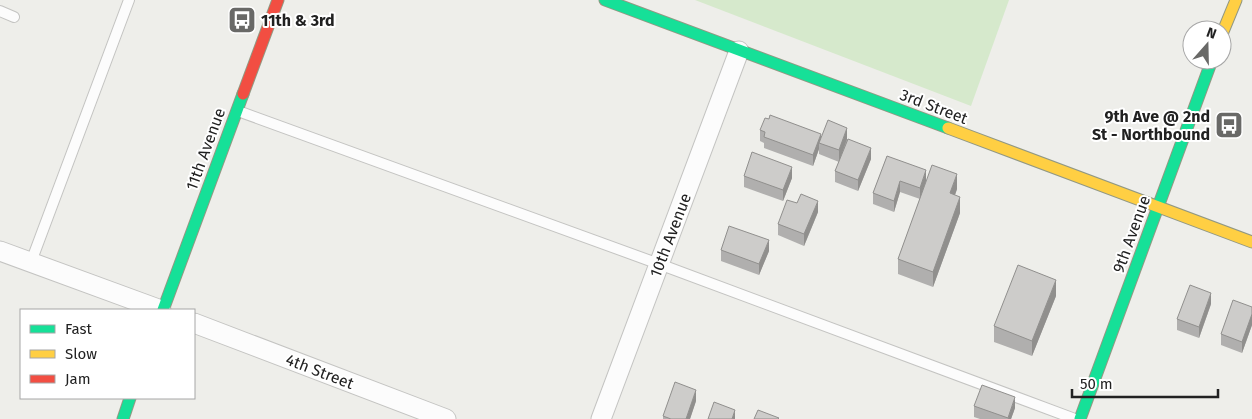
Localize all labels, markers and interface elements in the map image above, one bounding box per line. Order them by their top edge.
bus stop icon: 11th & 3rd [227,5,257,35]
place label: 11th & 3rd [261,11,335,30]
north arrow [1182,20,1232,70]
text: N [1204,24,1219,43]
street label: 3rd Street [897,85,971,128]
street label: 11th Avenue [182,105,229,193]
place label: 9th Ave @ 2nd St - Northbound [1092,107,1210,144]
bus stop icon: 9th Ave @ 2nd St - Northbound [1214,110,1244,140]
street label: 10th Avenue [646,191,695,280]
street label: 9th Avenue [1109,193,1154,275]
legend [20,309,195,399]
text: Fast [65,320,92,338]
text: Slow [65,345,97,363]
street label: 4th Street [283,350,357,393]
scale bar [1072,366,1218,398]
text: Jam [65,370,91,388]
text: 50 m [1080,375,1113,393]

